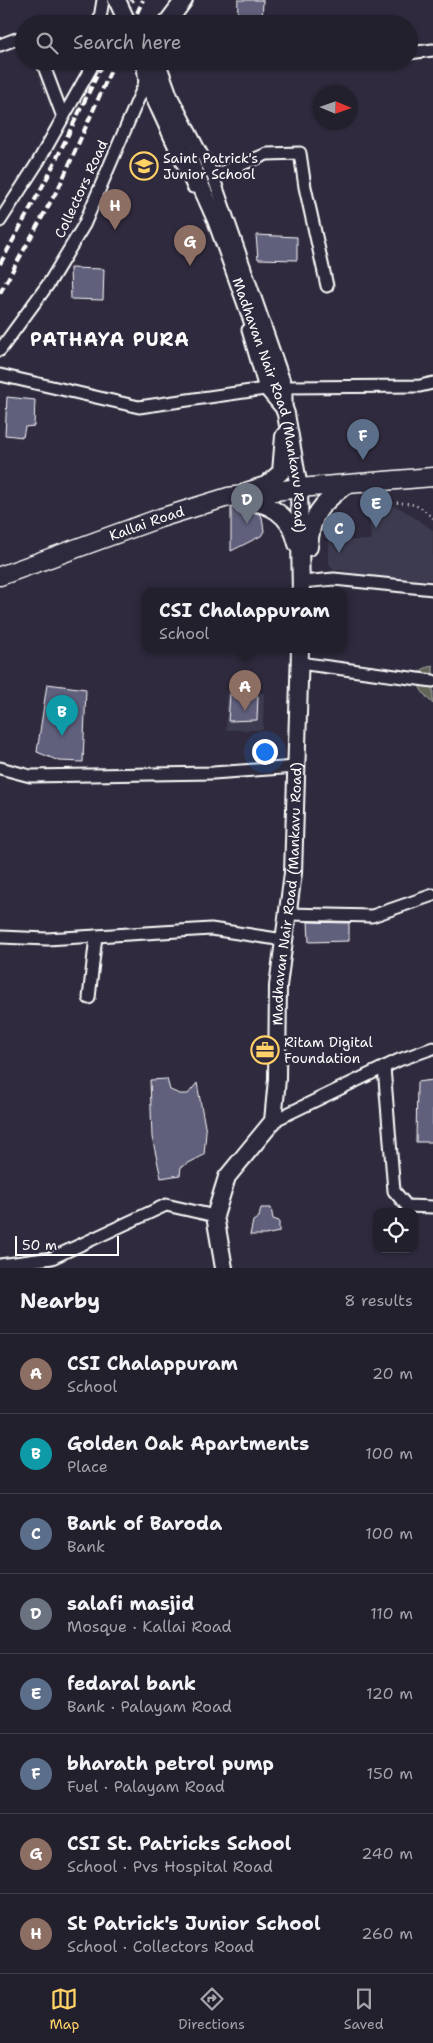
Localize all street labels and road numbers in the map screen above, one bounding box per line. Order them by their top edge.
street label: Collectors Road [50,137,112,241]
street label: Madhavan Nair Road (Mankavu Road) [228,275,309,533]
street label: Kallai Road [107,502,187,545]
street label: Madhavan Nair Road (Mankavu Road) [269,762,305,1026]

